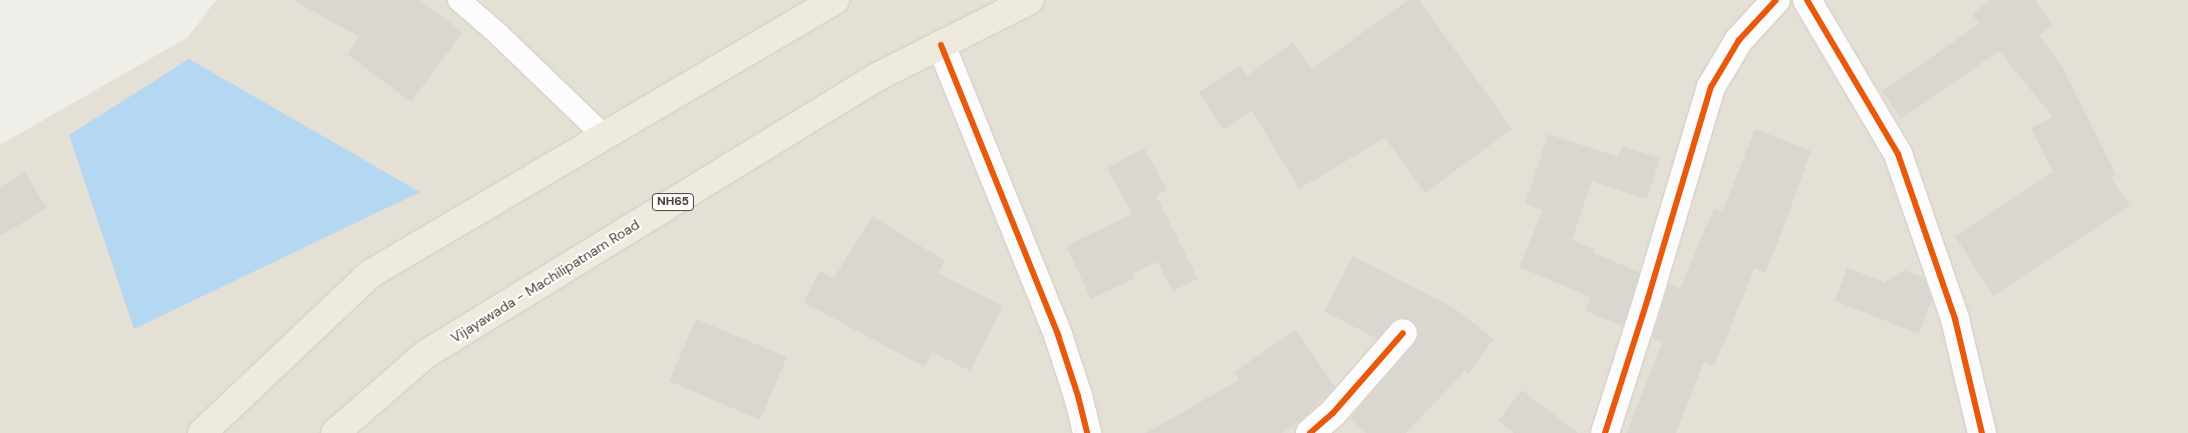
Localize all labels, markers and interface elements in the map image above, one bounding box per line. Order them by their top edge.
road number: NH65 [652,192,694,212]
street label: Vijayawada - Machilipatnam Road [448,216,642,346]

